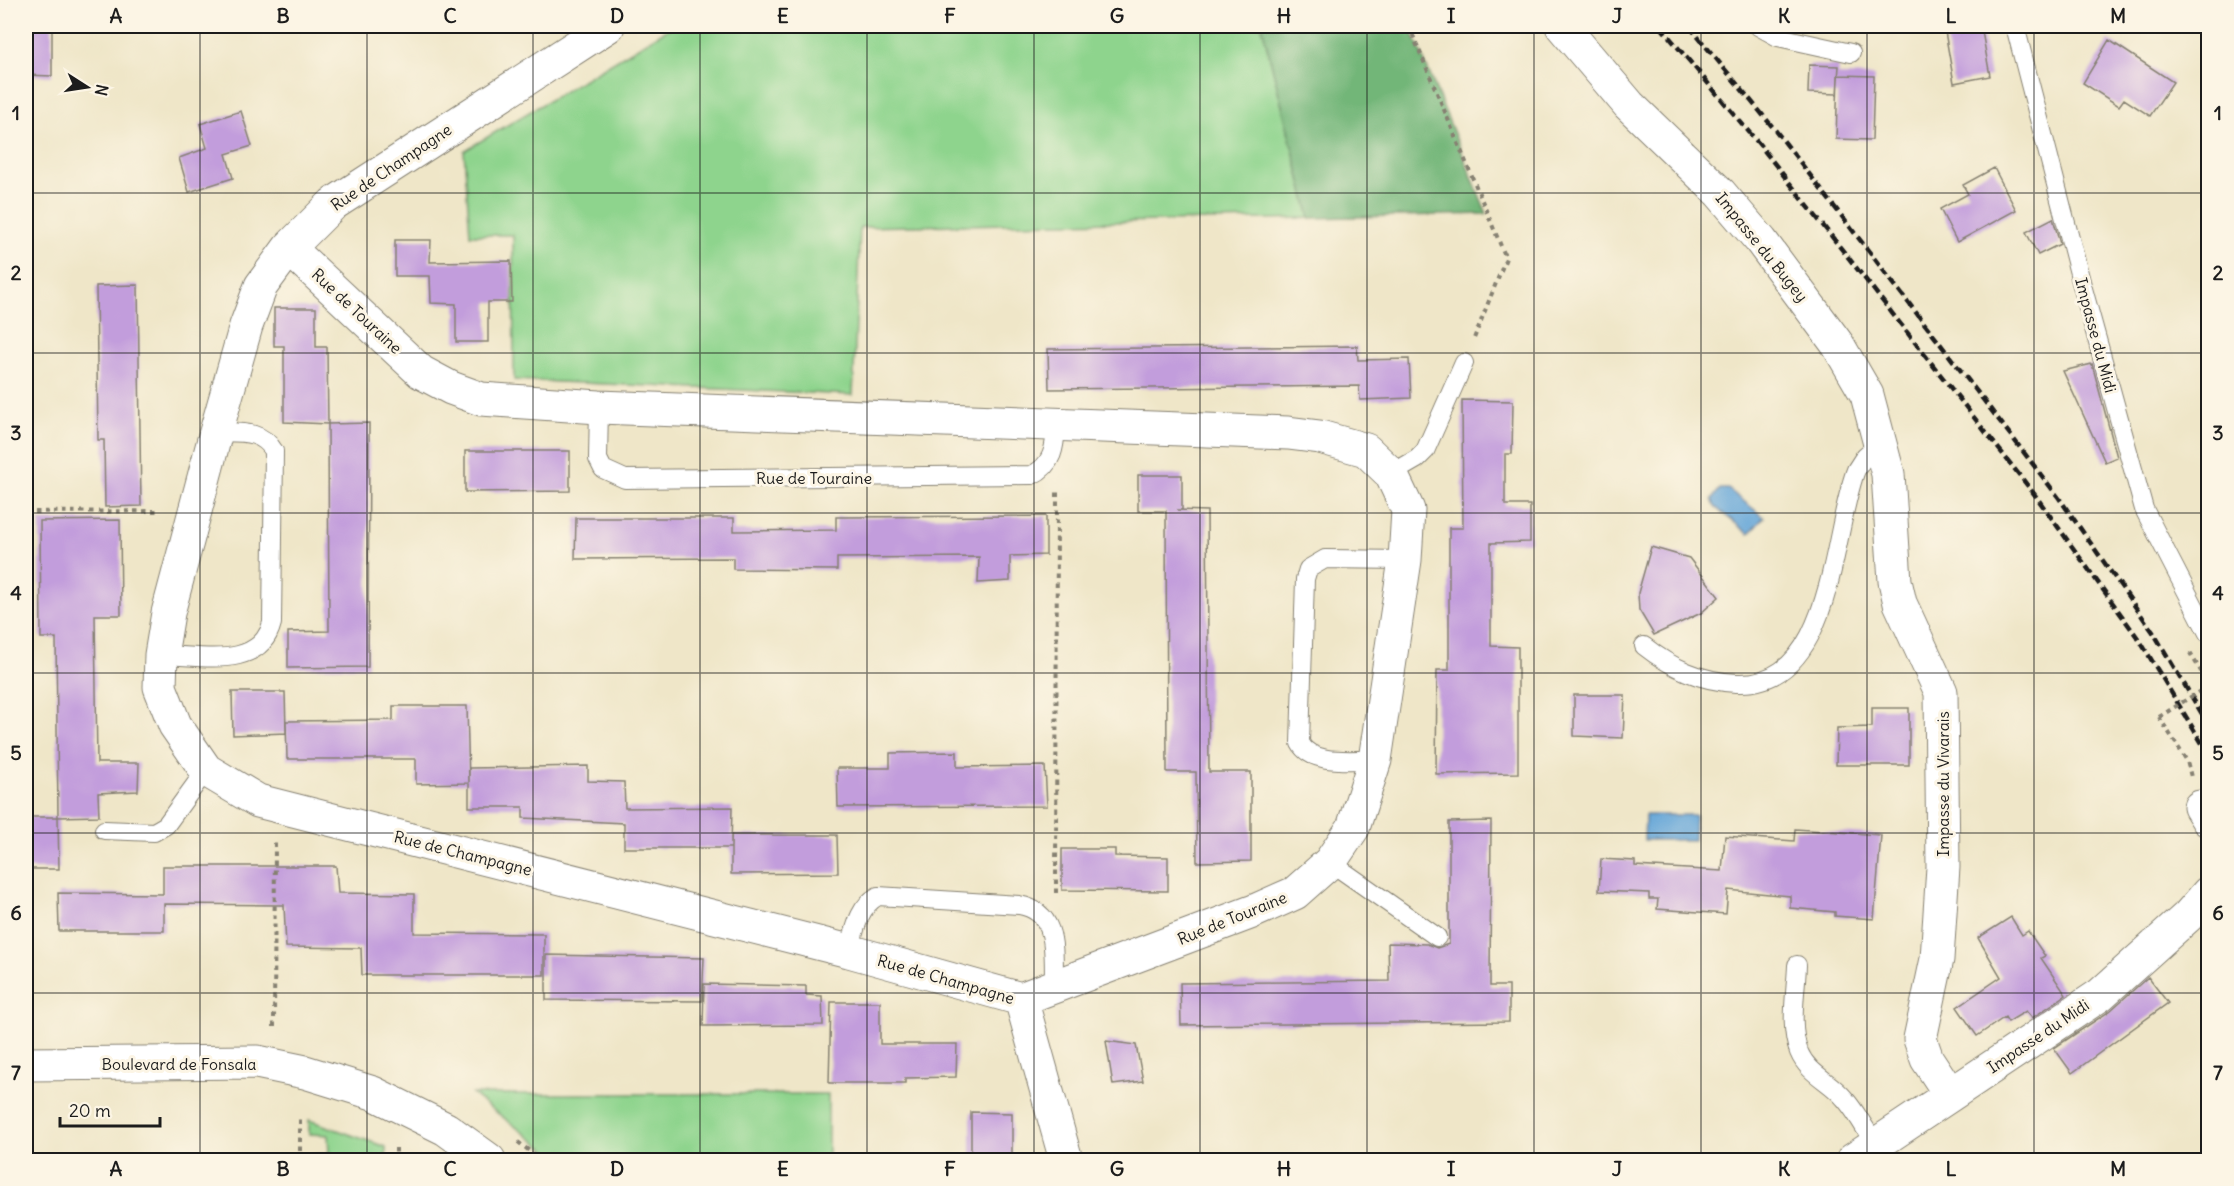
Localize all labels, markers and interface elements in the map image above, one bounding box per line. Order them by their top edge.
text: A [110,3,123,28]
text: B [276,3,290,28]
text: C [443,3,457,28]
text: D [610,3,624,28]
text: E [777,3,789,28]
text: F [944,3,956,28]
text: G [1110,3,1124,28]
text: H [1277,3,1291,28]
text: I [1447,3,1456,28]
text: J [1612,3,1623,28]
text: K [1778,3,1791,28]
text: L [1946,3,1957,28]
text: M [2110,3,2126,28]
north arrow [57,57,117,117]
text: N [91,83,113,98]
text: 1 [12,100,20,125]
text: 1 [2214,100,2222,125]
street label: Rue de Champagne [327,119,455,215]
street label: Impasse du Bugey [1712,188,1812,306]
text: 2 [11,260,22,285]
text: 2 [2213,260,2224,285]
street label: Rue de Touraine [308,264,406,358]
street label: Impasse du Midi [2071,275,2121,395]
text: 3 [10,420,22,445]
text: 3 [2212,420,2224,445]
street label: Rue de Touraine [756,468,872,488]
text: 4 [10,580,22,605]
text: 4 [2212,580,2224,605]
street label: Impasse du Vivarais [1933,711,1953,857]
text: 5 [10,740,22,765]
text: 5 [2212,740,2224,765]
street label: Rue de Champagne [392,826,534,880]
street label: Rue de Touraine [1174,887,1290,949]
text: 6 [10,900,22,925]
text: 6 [2212,900,2224,925]
street label: Rue de Champagne [875,950,1017,1008]
street label: Impasse du Midi [1983,995,2093,1077]
street label: Boulevard de Fonsala [102,1054,256,1074]
text: 7 [11,1060,21,1085]
text: 7 [2213,1060,2223,1085]
scale bar [60,1090,160,1128]
text: 20 m [69,1099,111,1122]
text: A [110,1156,123,1181]
text: B [276,1156,290,1181]
text: C [443,1156,457,1181]
text: D [610,1156,624,1181]
text: E [777,1156,789,1181]
text: F [944,1156,956,1181]
text: G [1110,1156,1124,1181]
text: H [1277,1156,1291,1181]
text: I [1447,1156,1456,1181]
text: J [1612,1156,1623,1181]
text: K [1778,1156,1791,1181]
text: L [1946,1156,1957,1181]
text: M [2110,1156,2126,1181]

